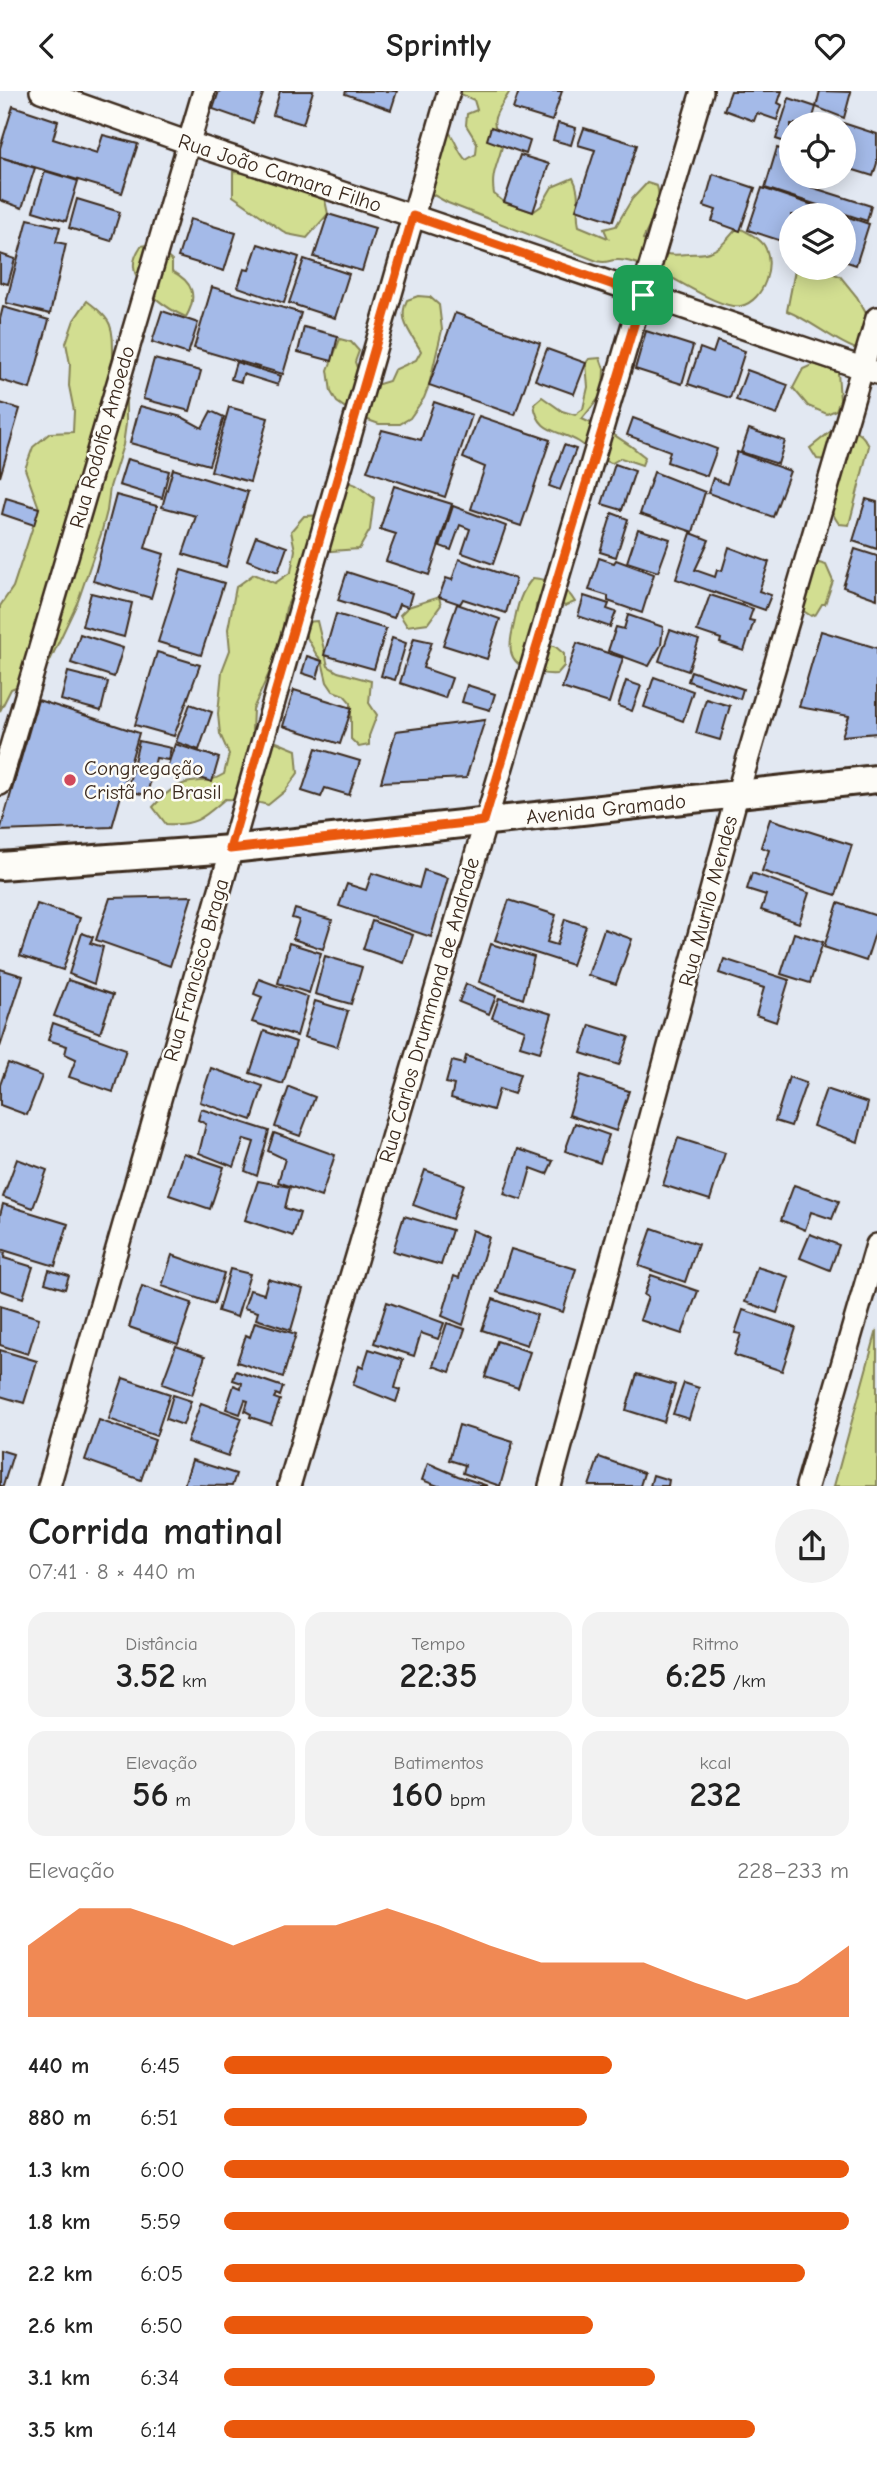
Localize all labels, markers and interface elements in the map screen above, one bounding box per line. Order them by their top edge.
icon: back [28,27,66,65]
text: Sprintly [386,27,491,64]
icon: heart [811,27,849,65]
map controls [779,112,856,280]
button: locate [779,112,856,189]
street label: Rua João Camara Filho [175,129,385,217]
button: layers [779,203,856,280]
pin [613,265,673,325]
icon: arrive [624,276,662,314]
street label: Rua Rodolfo Amoedo [65,343,139,531]
place label: Congregação Cristã no Brasil [84,756,222,804]
marker: Congregação Cristã no Brasil [62,772,78,788]
street label: Avenida Gramado [525,789,687,829]
street label: Rua Murilo Mendes [674,813,742,989]
street label: Rua Carlos Drummond de Andrade [374,855,484,1165]
street label: Rua Francisco Braga [158,876,234,1064]
button: share [775,1509,849,1583]
text: Corrida matinal [28,1510,283,1554]
text: 07:41 · 8 × 440 m [28,1558,196,1585]
text: Distância [125,1633,198,1655]
text: Tempo [412,1633,465,1655]
text: Ritmo [692,1633,739,1655]
text: 3.52 [116,1655,176,1696]
text: 22:35 [400,1655,477,1696]
text: 6:25 [665,1655,727,1696]
text: km [176,1670,207,1692]
text: /km [727,1670,766,1692]
text: Elevação [126,1752,197,1774]
text: Batimentos [394,1752,483,1774]
text: kcal [700,1752,731,1774]
text: 56 [132,1774,169,1815]
text: 160 [391,1774,443,1815]
text: 232 [689,1774,742,1815]
text: m [169,1789,191,1811]
text: bpm [443,1789,486,1811]
text: Elevação [28,1857,115,1884]
text: 228–233 m [737,1857,849,1884]
text: 440 m [28,2052,89,2079]
text: 6:45 [140,2052,180,2079]
text: 880 m [28,2104,91,2131]
text: 6:51 [140,2104,178,2131]
text: 1.3 km [28,2156,90,2183]
text: 6:00 [140,2156,185,2183]
text: 1.8 km [28,2208,91,2235]
text: 5:59 [140,2208,181,2235]
text: 2.2 km [28,2260,93,2287]
text: 6:05 [140,2260,183,2287]
text: 2.6 km [28,2312,93,2339]
text: 6:50 [140,2312,183,2339]
text: 3.1 km [28,2364,90,2391]
text: 6:34 [140,2364,179,2391]
text: 3.5 km [28,2416,93,2443]
text: 6:14 [140,2416,177,2443]

